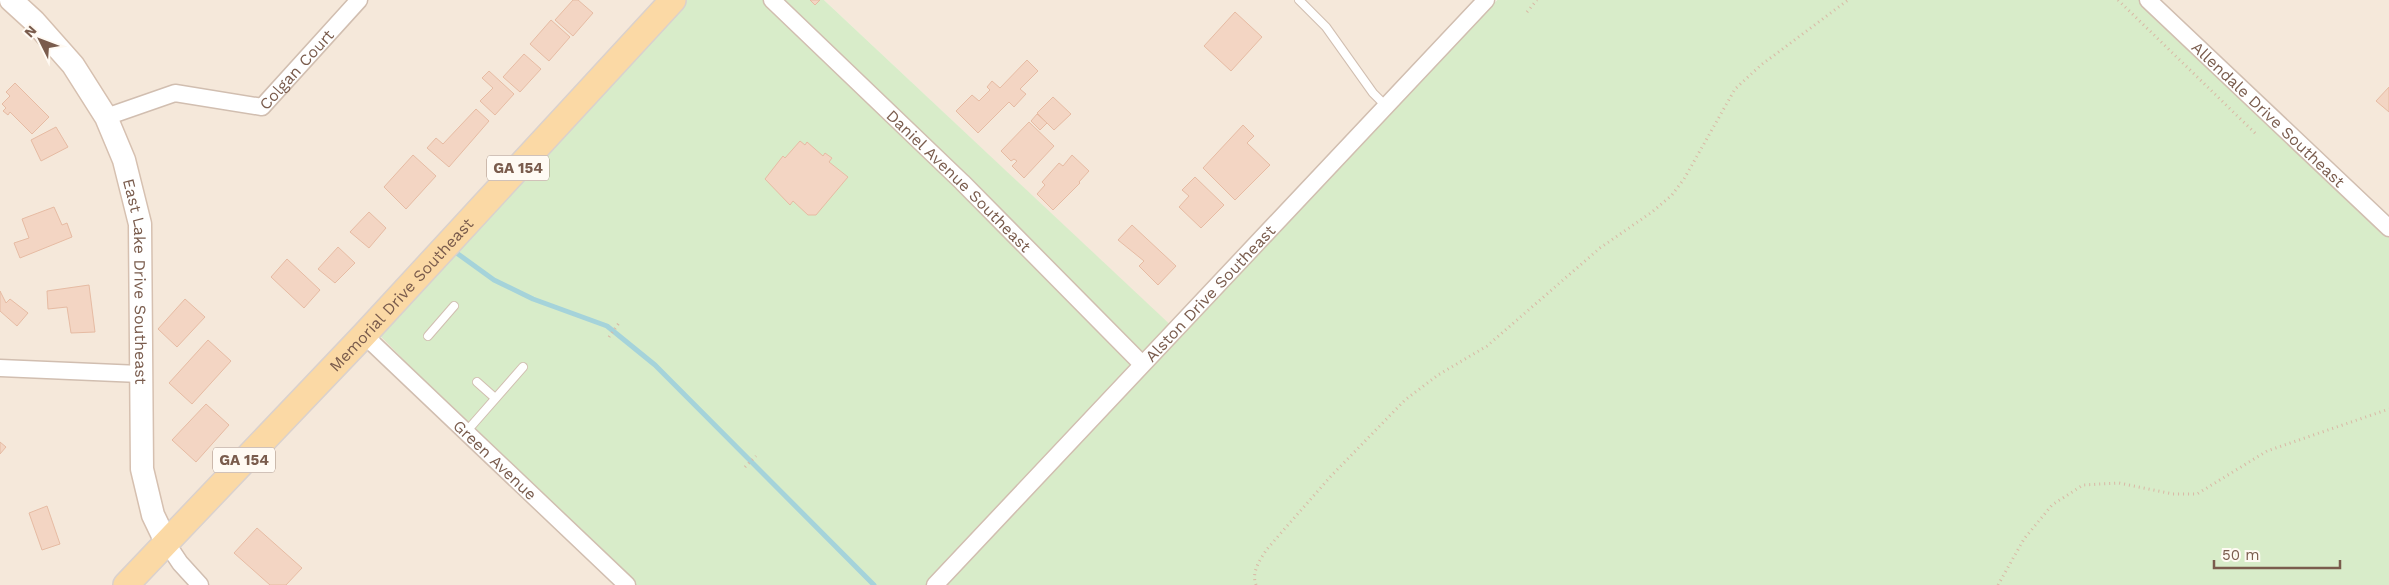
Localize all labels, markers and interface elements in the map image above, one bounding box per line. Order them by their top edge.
north arrow [15,15,65,65]
text: N [21,22,40,41]
street label: Colgan Court [255,25,338,114]
street label: Allendale Drive Southeast [2188,38,2349,191]
street label: Daniel Avenue Southeast [882,106,1035,256]
road number: GA 154 [487,156,549,180]
street label: East Lake Drive Southeast [119,177,150,385]
street label: Memorial Drive Southeast [325,214,477,375]
street label: Alston Drive Southeast [1141,221,1279,366]
street label: Green Avenue [449,416,540,504]
road number: GA 154 [213,448,275,472]
scale bar [2214,538,2340,570]
text: 50 m [2222,546,2259,564]

